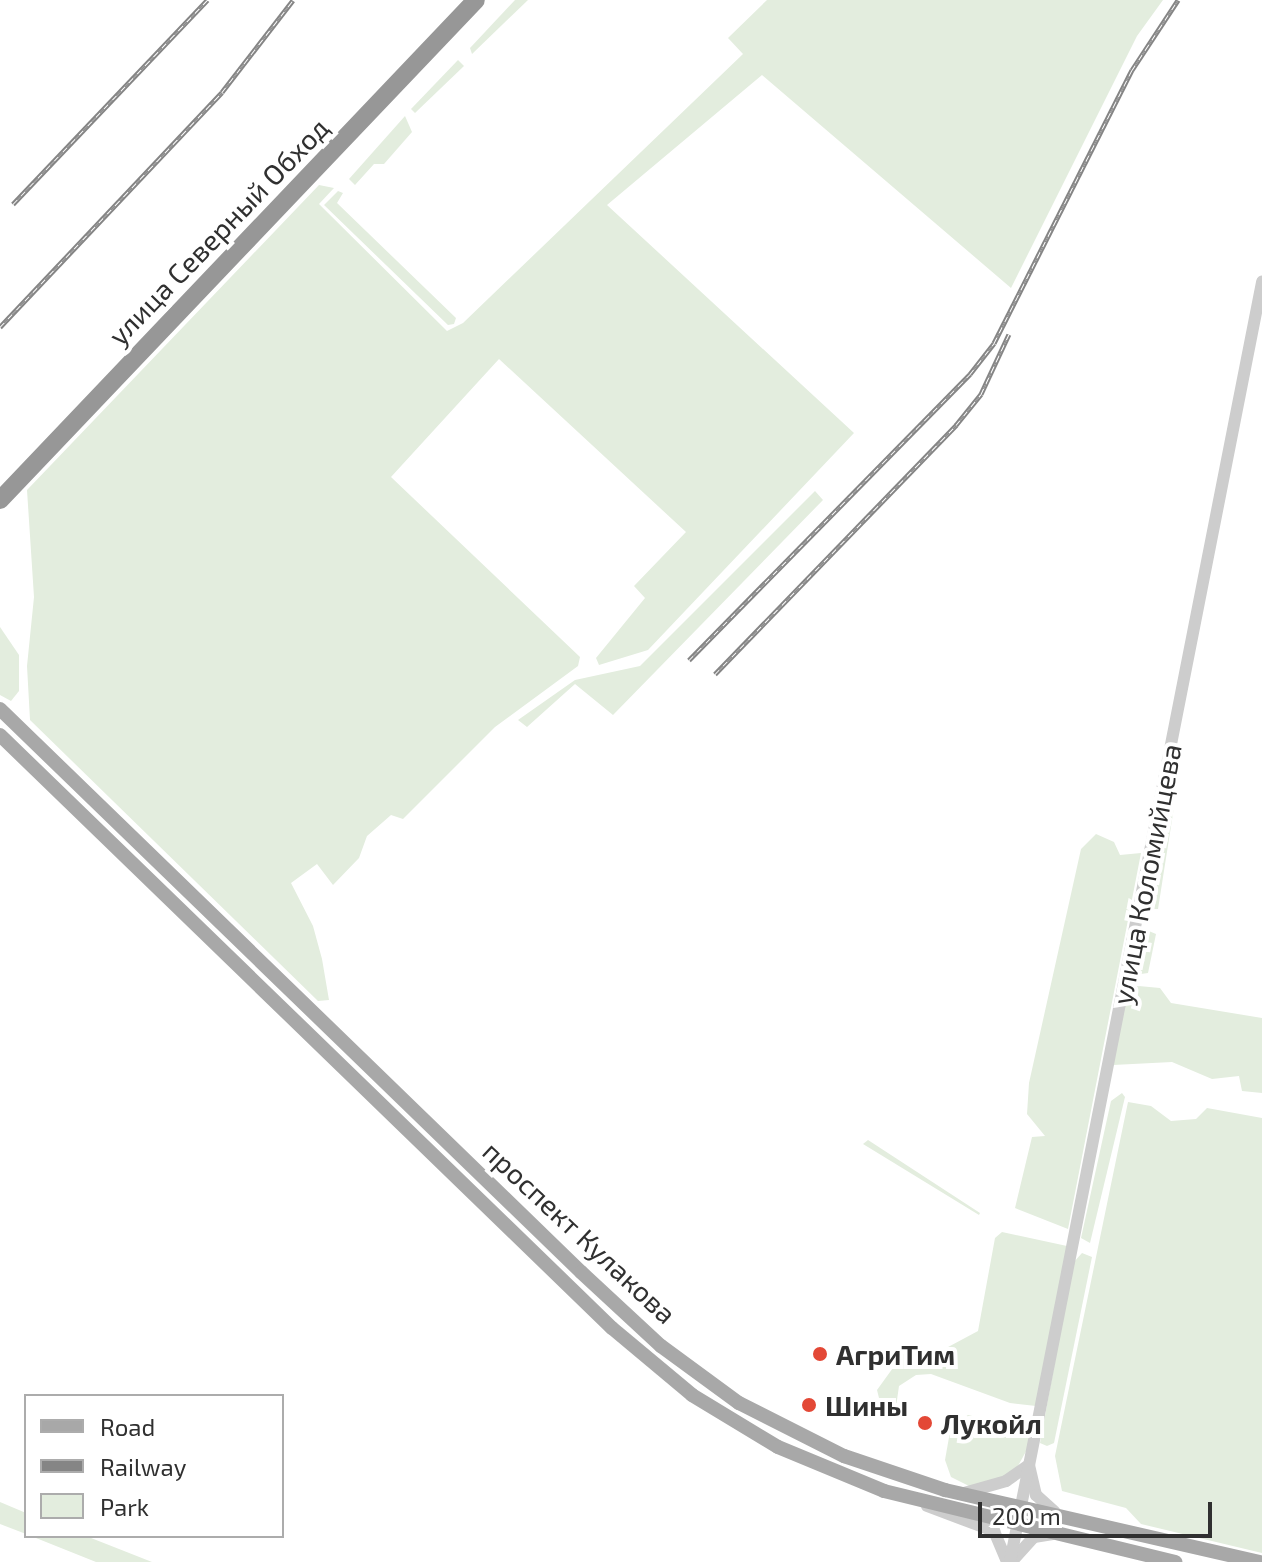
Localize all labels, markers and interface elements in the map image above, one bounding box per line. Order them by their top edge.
street label: улица Северный Обход [101,110,335,352]
street label: улица Коломийцева [1104,741,1188,1007]
street label: проспект Кулакова [476,1134,684,1330]
place label: АгриТим [836,1337,955,1371]
marker: АгриТим [811,1345,829,1363]
place label: Шины [825,1388,908,1422]
legend [24,1394,284,1538]
marker: Шины [800,1396,818,1414]
place label: Лукойл [941,1406,1042,1440]
text: Road [100,1412,155,1441]
marker: Лукойл [916,1414,934,1432]
text: Railway [100,1452,186,1481]
scale bar [982,1486,1216,1536]
text: Park [100,1492,149,1521]
text: 200 m [992,1501,1061,1530]

